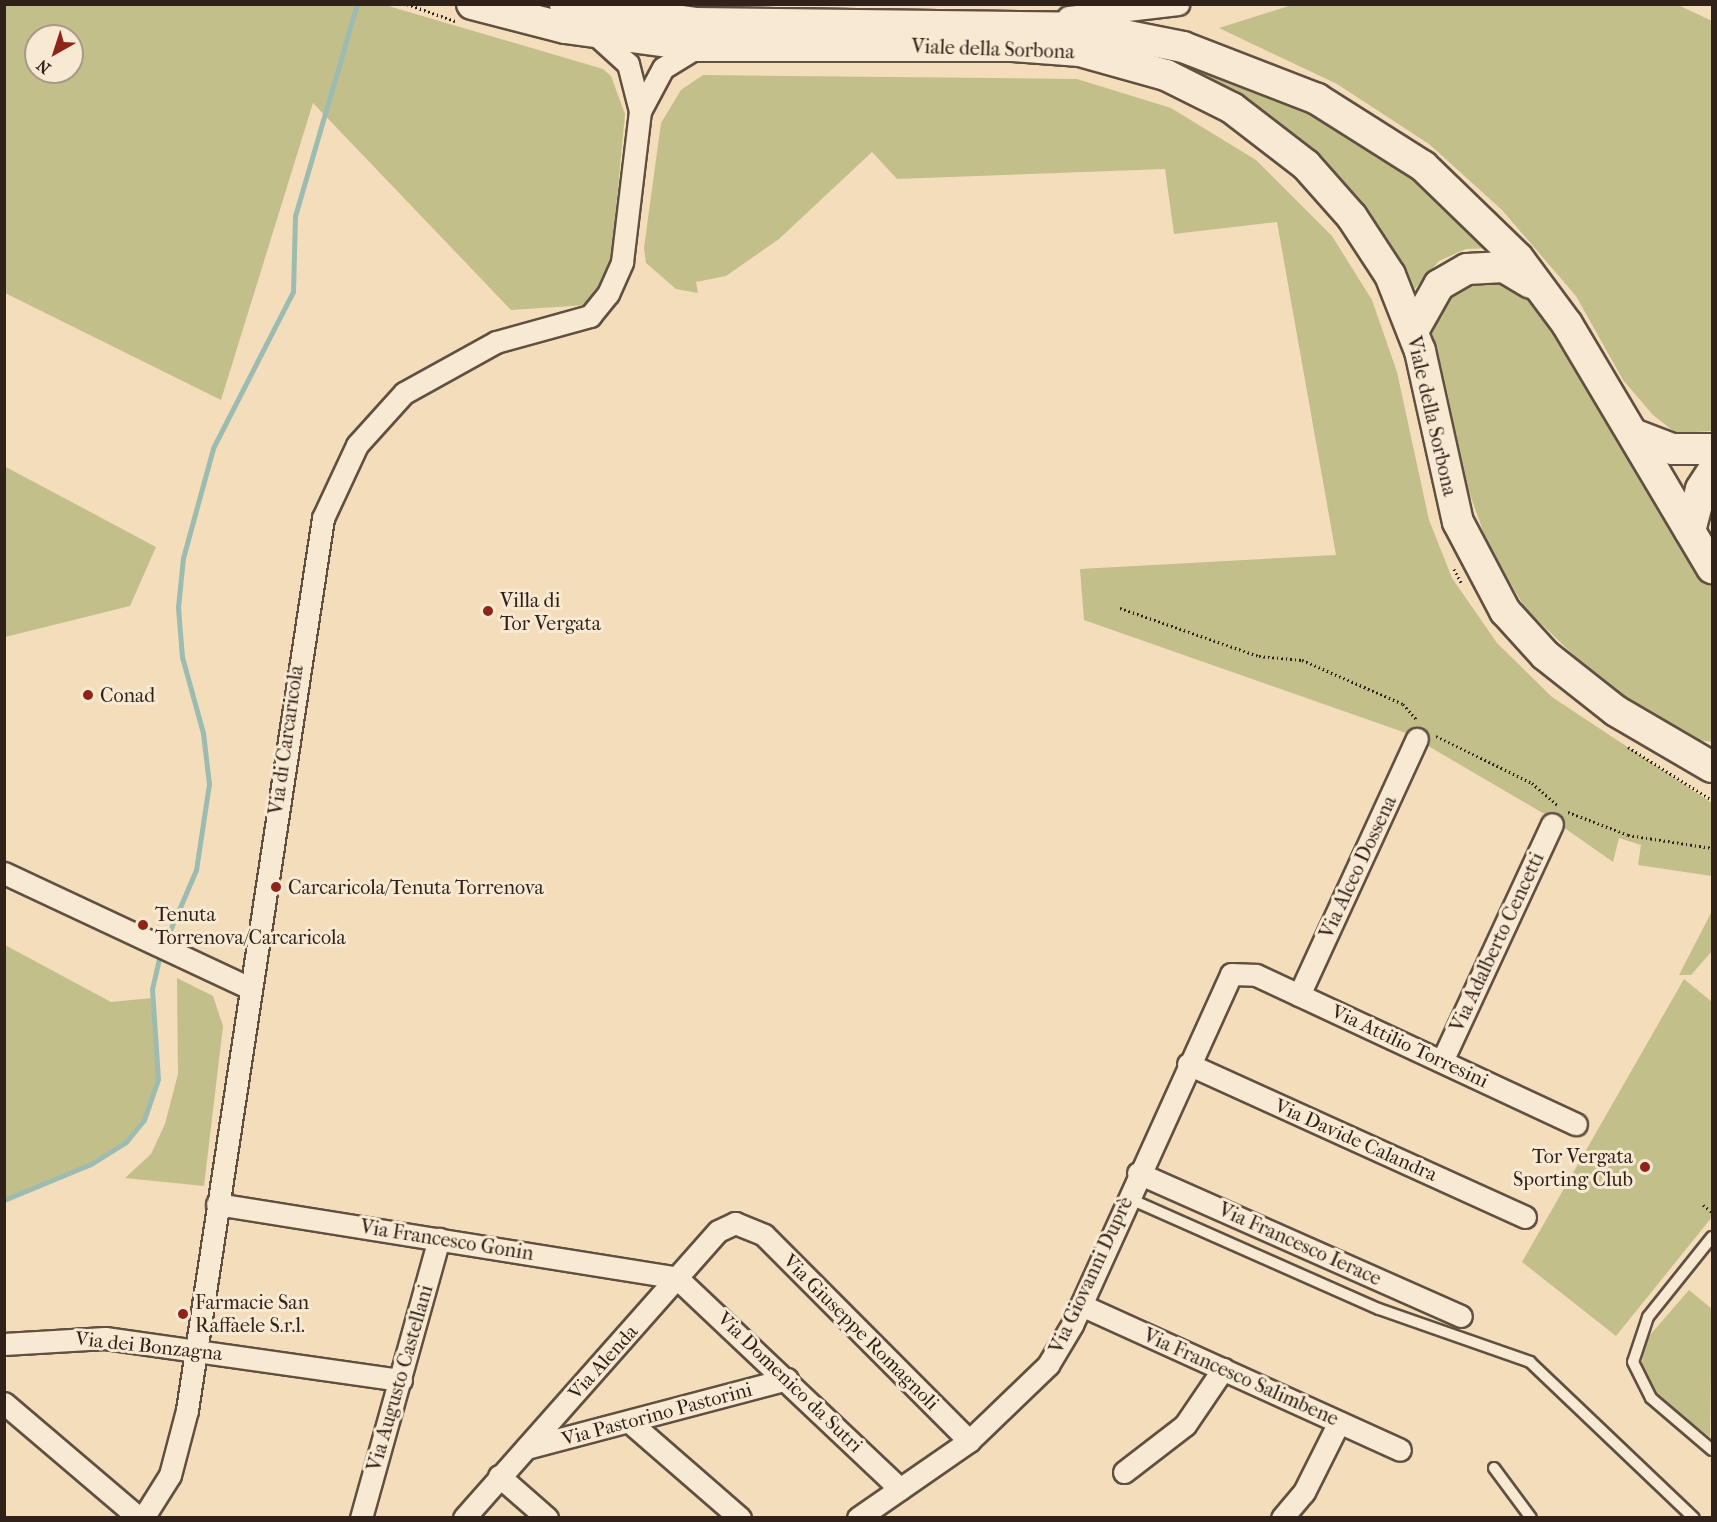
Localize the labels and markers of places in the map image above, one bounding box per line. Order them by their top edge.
place label: Villa di Tor Vergata [500,588,601,635]
marker: Villa di Tor Vergata [481,604,495,618]
place label: Conad [100,683,155,707]
marker: Conad [81,688,95,702]
place label: Carcaricola/Tenuta Torrenova [288,875,544,899]
marker: Carcaricola/Tenuta Torrenova [269,880,283,894]
place label: Tenuta Torrenova/Carcaricola [155,902,346,949]
marker: Tenuta Torrenova/Carcaricola [136,918,150,932]
place label: Tor Vergata Sporting Club [1513,1144,1633,1191]
marker: Tor Vergata Sporting Club [1638,1160,1652,1174]
place label: Farmacie San Raffaele S.r.l. [195,1290,309,1337]
marker: Farmacie San Raffaele S.r.l. [176,1307,190,1321]

